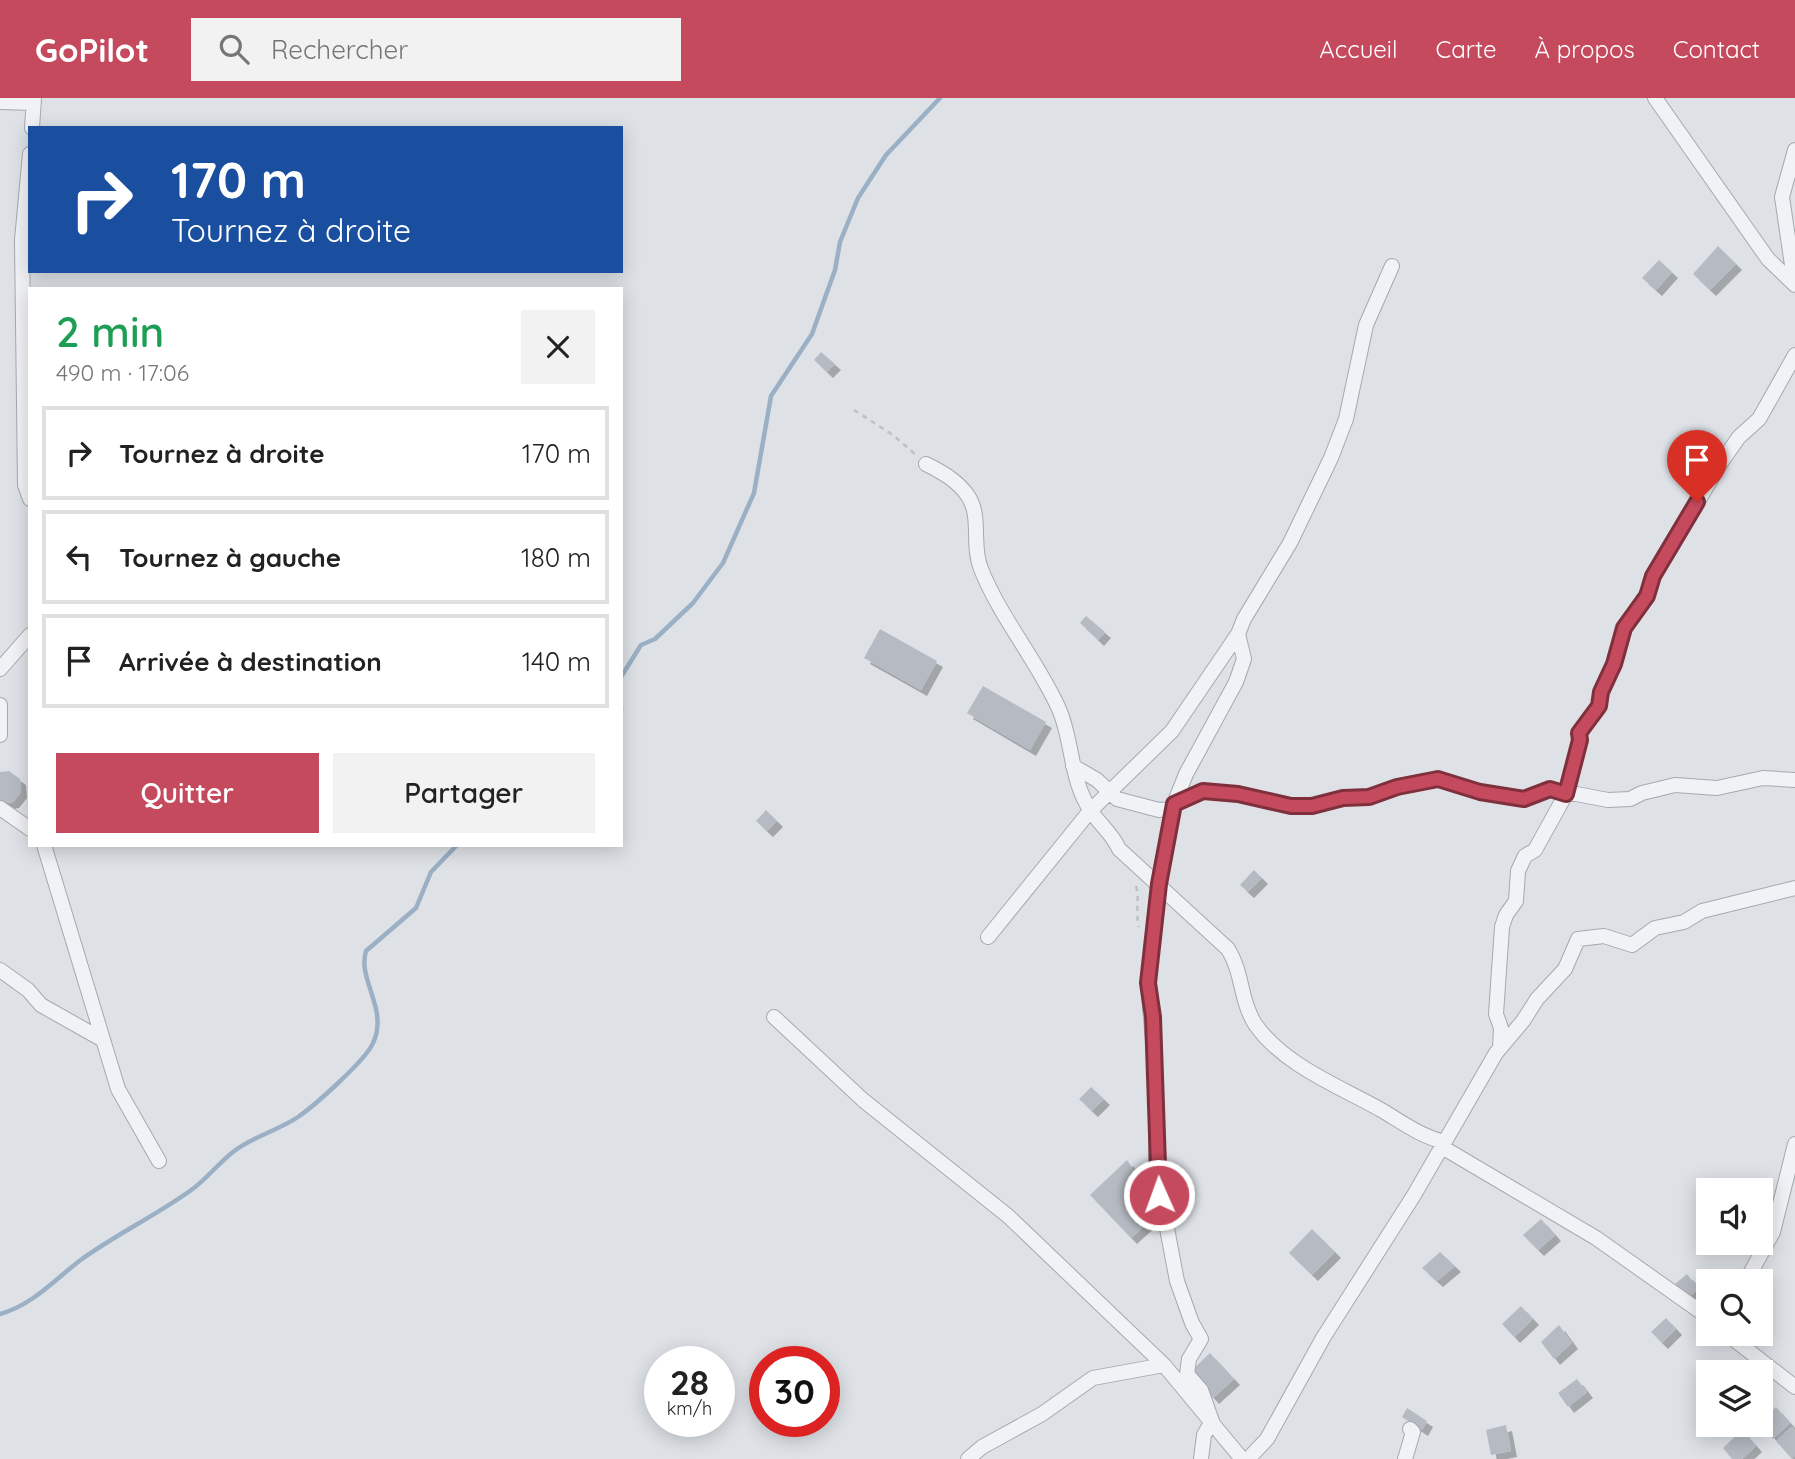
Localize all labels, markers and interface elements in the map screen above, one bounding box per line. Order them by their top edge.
search box [191,18,681,81]
text: GoPilot [35,29,149,70]
icon: search [215,30,253,68]
text: Rechercher [271,33,408,66]
text: Accueil [1319,34,1398,64]
text: Carte [1436,34,1497,64]
text: À propos [1535,34,1635,64]
text: Contact [1673,34,1760,64]
text: 170 m [171,149,306,210]
icon: right [56,154,147,245]
text: Tournez à droite [171,210,411,250]
text: 2 min [56,305,164,358]
button: close [521,310,595,384]
text: 490 m · 17:06 [56,358,189,387]
pin [1667,430,1727,502]
icon: right [60,434,98,472]
text: Tournez à droite [119,437,324,470]
text: 170 m [522,437,591,470]
icon: arrive [1678,441,1716,479]
icon: left [60,538,98,576]
text: Tournez à gauche [119,541,341,574]
text: 180 m [521,541,591,574]
icon: arrive [60,642,98,680]
text: Arrivée à destination [119,645,382,678]
text: 140 m [522,645,591,678]
button: Quitter [56,753,319,833]
button: Partager [333,753,595,833]
position arrow [1122,1158,1196,1232]
map controls [1696,1178,1773,1437]
button: sound [1696,1178,1773,1255]
button: search [1696,1269,1773,1346]
speed limit sign: 30 [749,1346,840,1437]
text: 28 [670,1360,709,1404]
button: layers [1696,1360,1773,1437]
text: km/h [667,1397,712,1420]

